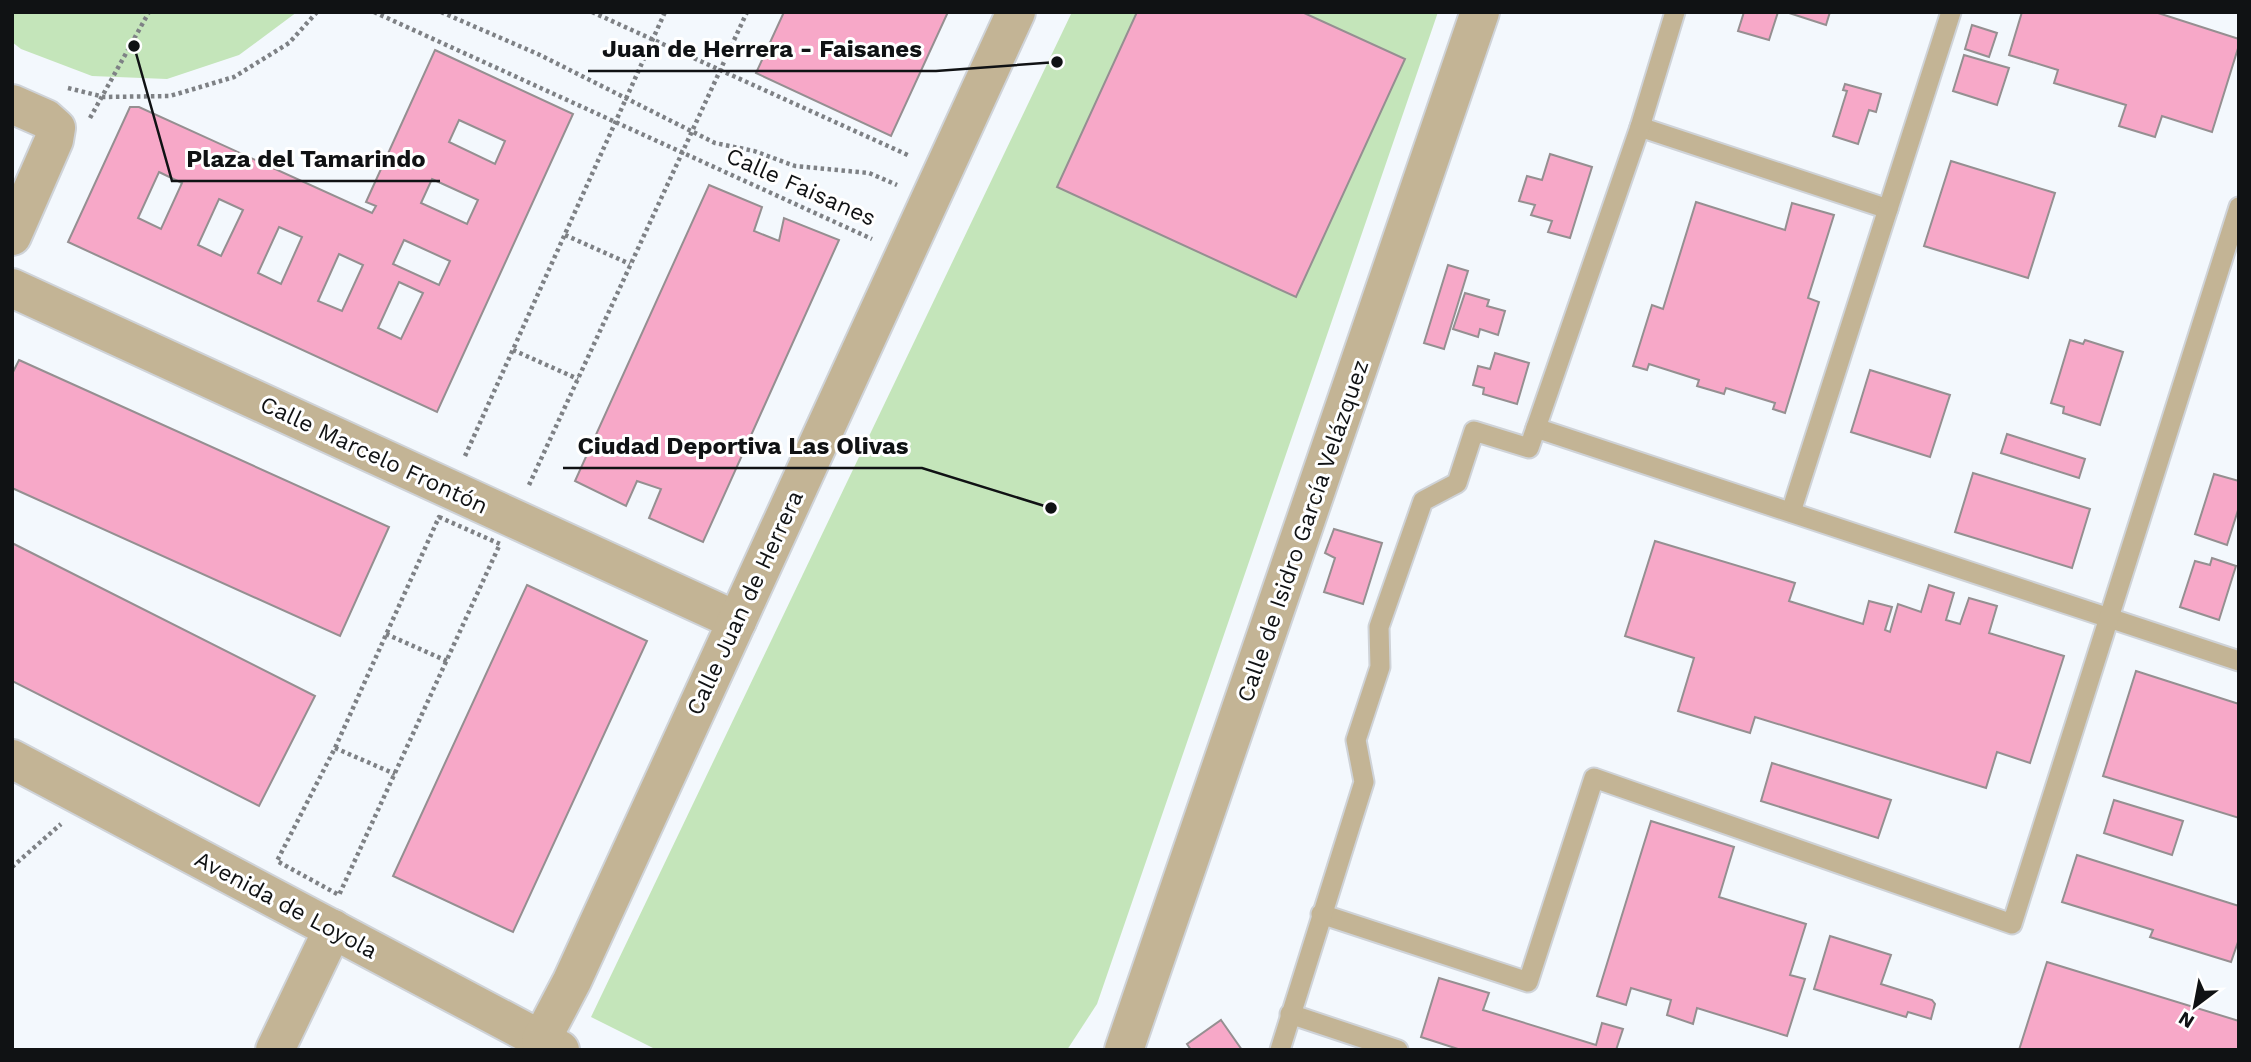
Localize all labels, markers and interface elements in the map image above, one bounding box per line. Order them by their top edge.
callout: Juan de Herrera - Faisanes [588,26,936,71]
text: Juan de Herrera - Faisanes [602,35,922,63]
callout: Plaza del Tamarindo [172,136,440,181]
street label: Calle Faisanes [722,142,880,232]
text: Plaza del Tamarindo [186,145,426,173]
street label: Calle de Isidro García Velázquez [1232,356,1374,706]
street label: Calle Marcelo Frontón [256,390,492,520]
callout: Ciudad Deportiva Las Olivas [563,423,922,468]
text: Ciudad Deportiva Las Olivas [577,432,909,460]
street label: Calle Juan de Herrera [681,486,809,720]
street label: Avenida de Loyola [190,845,382,965]
north arrow [2160,971,2230,1041]
text: N [2174,1007,2198,1033]

